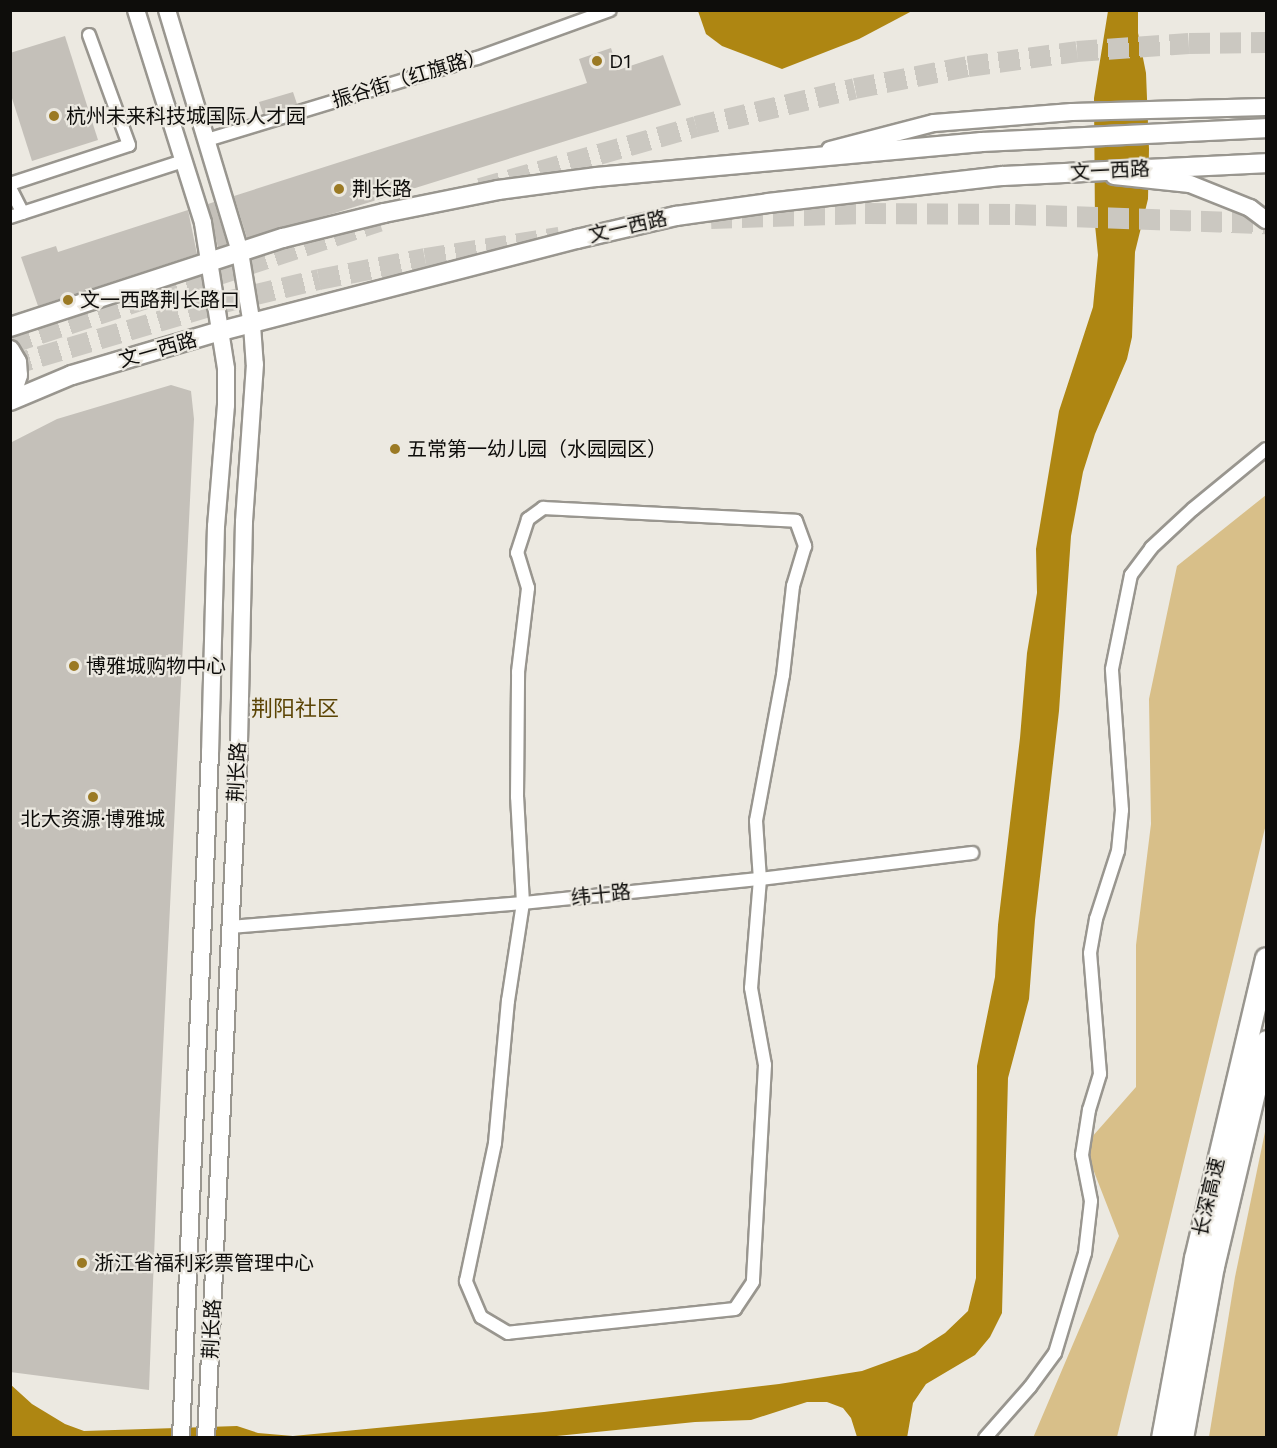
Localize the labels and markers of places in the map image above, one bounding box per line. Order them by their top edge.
place label: D1 [609,49,631,73]
marker: D1 [590,54,604,68]
place label: 杭州未来科技城国际人才园 [66,104,306,128]
marker: 杭州未来科技城国际人才园 [47,109,61,123]
place label: 荆长路 [352,177,412,201]
marker: 荆长路 [330,180,348,198]
place label: 文一西路荆长路口 [80,288,240,312]
marker: 文一西路荆长路口 [61,293,75,307]
place label: 五常第一幼儿园（水园园区） [407,437,667,461]
marker: 五常第一幼儿园（水园园区） [388,442,402,456]
place label: 博雅城购物中心 [86,654,226,678]
marker: 博雅城购物中心 [67,659,81,673]
marker: 北大资源·博雅城 [86,790,100,804]
place label: 北大资源·博雅城 [21,807,165,831]
place label: 浙江省福利彩票管理中心 [94,1251,314,1275]
marker: 浙江省福利彩票管理中心 [75,1256,89,1270]

